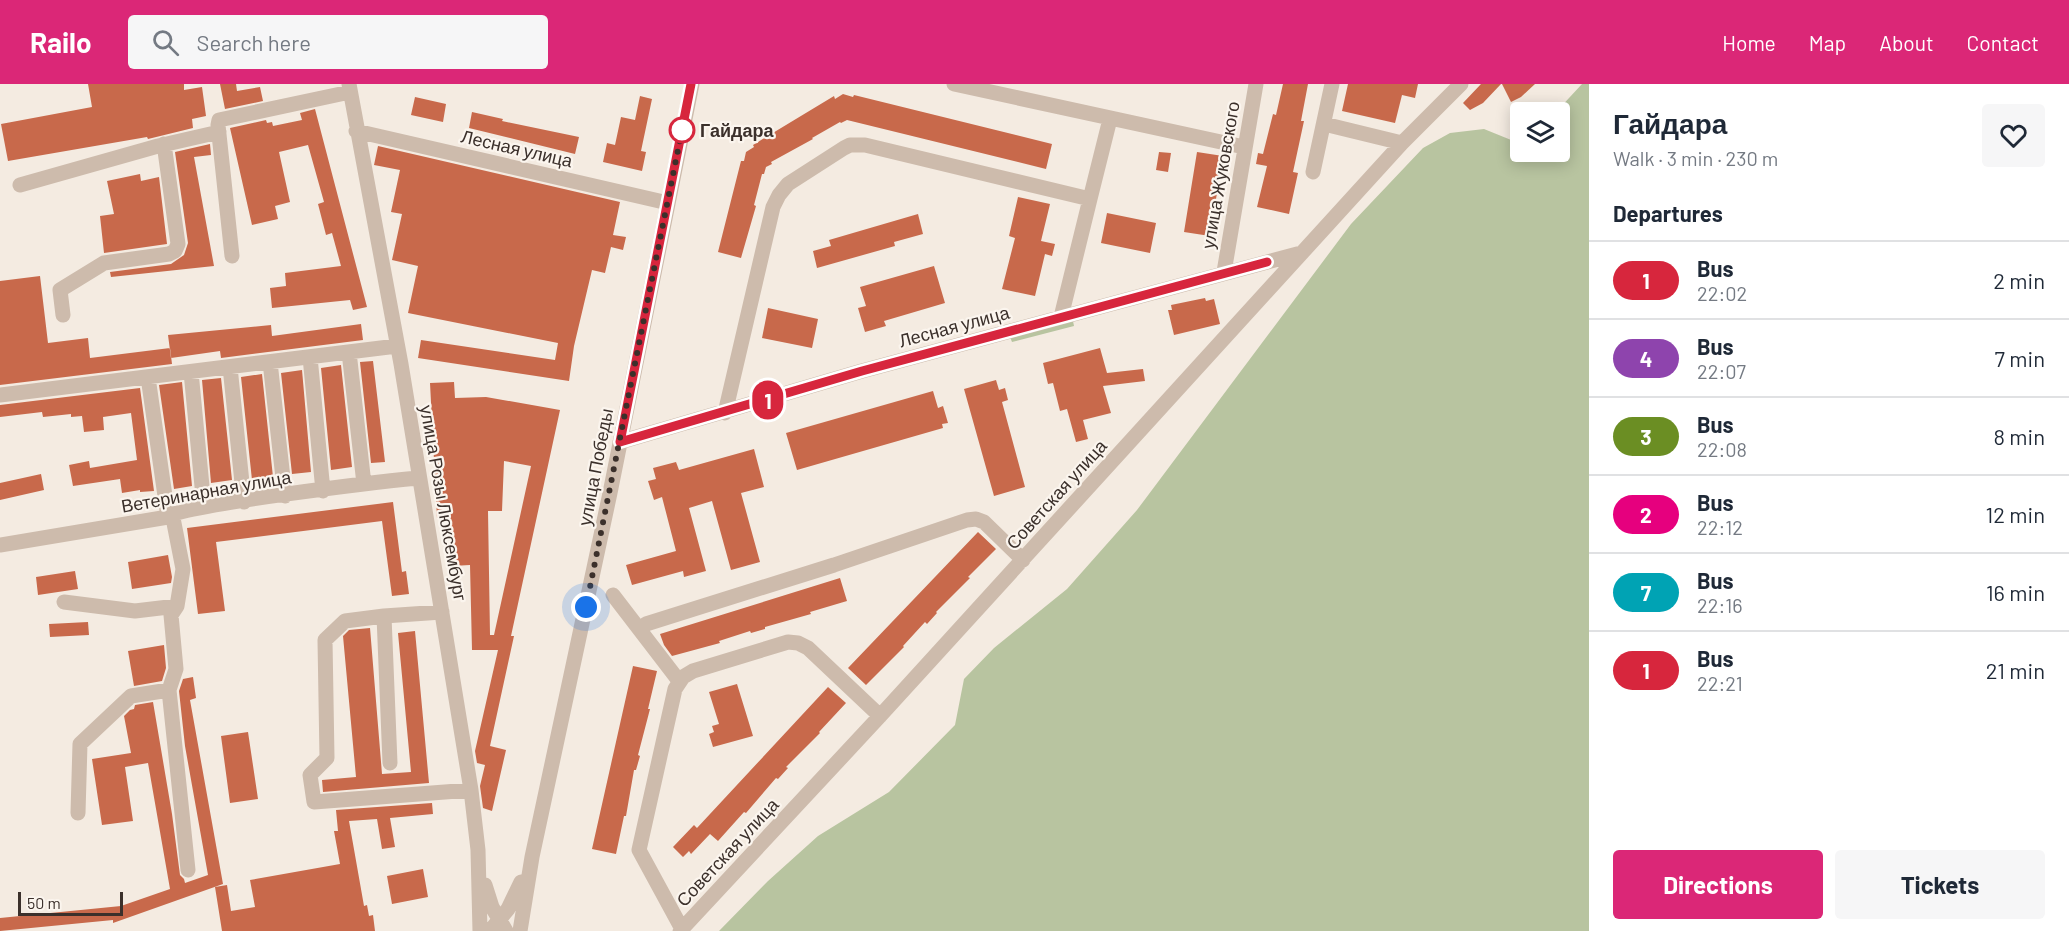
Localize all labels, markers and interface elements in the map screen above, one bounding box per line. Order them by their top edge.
search box [128,15,548,69]
text: Railo [30,25,92,59]
icon: search [149,26,182,59]
text: Search here [197,29,311,55]
text: Home [1722,30,1776,55]
text: Map [1809,30,1846,55]
text: About [1879,30,1934,55]
text: Contact [1967,30,2039,55]
street label: улица Жуковского [1196,100,1244,250]
map controls [1510,102,1570,162]
button: layers [1510,102,1570,162]
button: heart [1982,104,2045,167]
text: Гайдара [1613,106,1727,140]
marker: Гайдара [669,117,695,143]
place label: Гайдара [700,119,774,141]
street label: Лесная улица [459,125,576,172]
text: Walk · 3 min · 230 m [1613,146,1778,170]
text: Departures [1613,200,1723,226]
text: Bus [1697,255,1734,281]
text: 2 min [1993,267,2045,293]
text: 1 [1642,268,1650,293]
text: 22:02 [1697,281,1747,305]
street label: Лесная улица [896,300,1013,351]
text: Bus [1697,333,1734,359]
text: 7 min [1995,345,2045,371]
text: 4 [1640,346,1652,371]
text: 22:07 [1697,359,1746,383]
line badge: 1 [748,380,788,420]
text: 1 [764,388,772,413]
street label: улица Розы Люксембург [416,403,472,603]
street label: улица Победы [573,406,617,528]
text: Bus [1697,411,1734,437]
text: 8 min [1993,423,2045,449]
text: 3 [1640,424,1652,449]
street label: Советская улица [1001,434,1112,553]
text: 22:08 [1697,437,1747,461]
street label: Ветеринарная улица [119,465,294,517]
text: Bus [1697,489,1734,515]
text: 12 min [1985,501,2045,527]
text: 2 [1640,502,1652,527]
text: 22:12 [1697,515,1743,539]
text: Bus [1697,567,1734,593]
text: 16 min [1986,579,2045,605]
text: 7 [1641,580,1651,605]
your location [571,592,601,622]
text: 22:16 [1697,593,1743,617]
text: Bus [1697,645,1734,671]
text: 21 min [1986,657,2045,683]
text: 1 [1642,658,1650,683]
text: 22:21 [1697,671,1743,695]
street label: Советская улица [671,793,783,911]
button: Directions [1613,850,1823,919]
button: Tickets [1835,850,2045,919]
scale bar [18,889,123,916]
text: 50 m [27,893,61,912]

